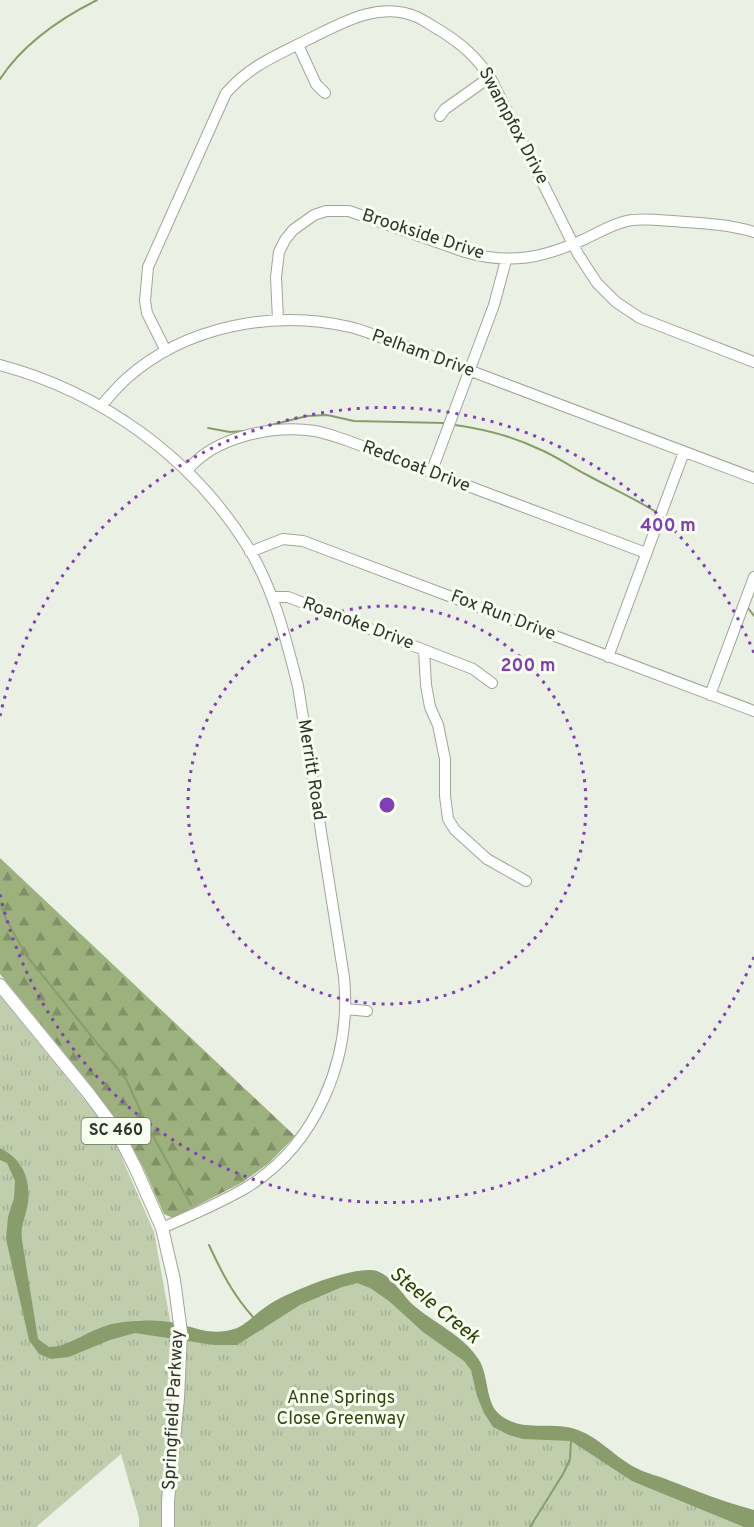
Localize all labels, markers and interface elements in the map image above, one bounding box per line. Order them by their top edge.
street label: Swampfox Drive [472,63,554,189]
street label: Brookside Drive [359,204,487,266]
street label: Pelham Drive [368,325,478,383]
street label: Redcoat Drive [359,436,473,498]
text: 400 m [640,515,696,538]
street label: Fox Run Drive [447,585,559,647]
street label: Roanoke Drive [299,592,417,656]
text: 200 m [500,655,556,678]
street label: Merritt Road [292,718,330,822]
centre of rings [377,795,397,815]
road number: SC 460 [82,1118,150,1144]
water label: Steele Creek [383,1262,485,1351]
street label: Springfield Parkway [158,1329,190,1491]
park label: Anne Springs Close Greenway [277,1387,405,1431]

